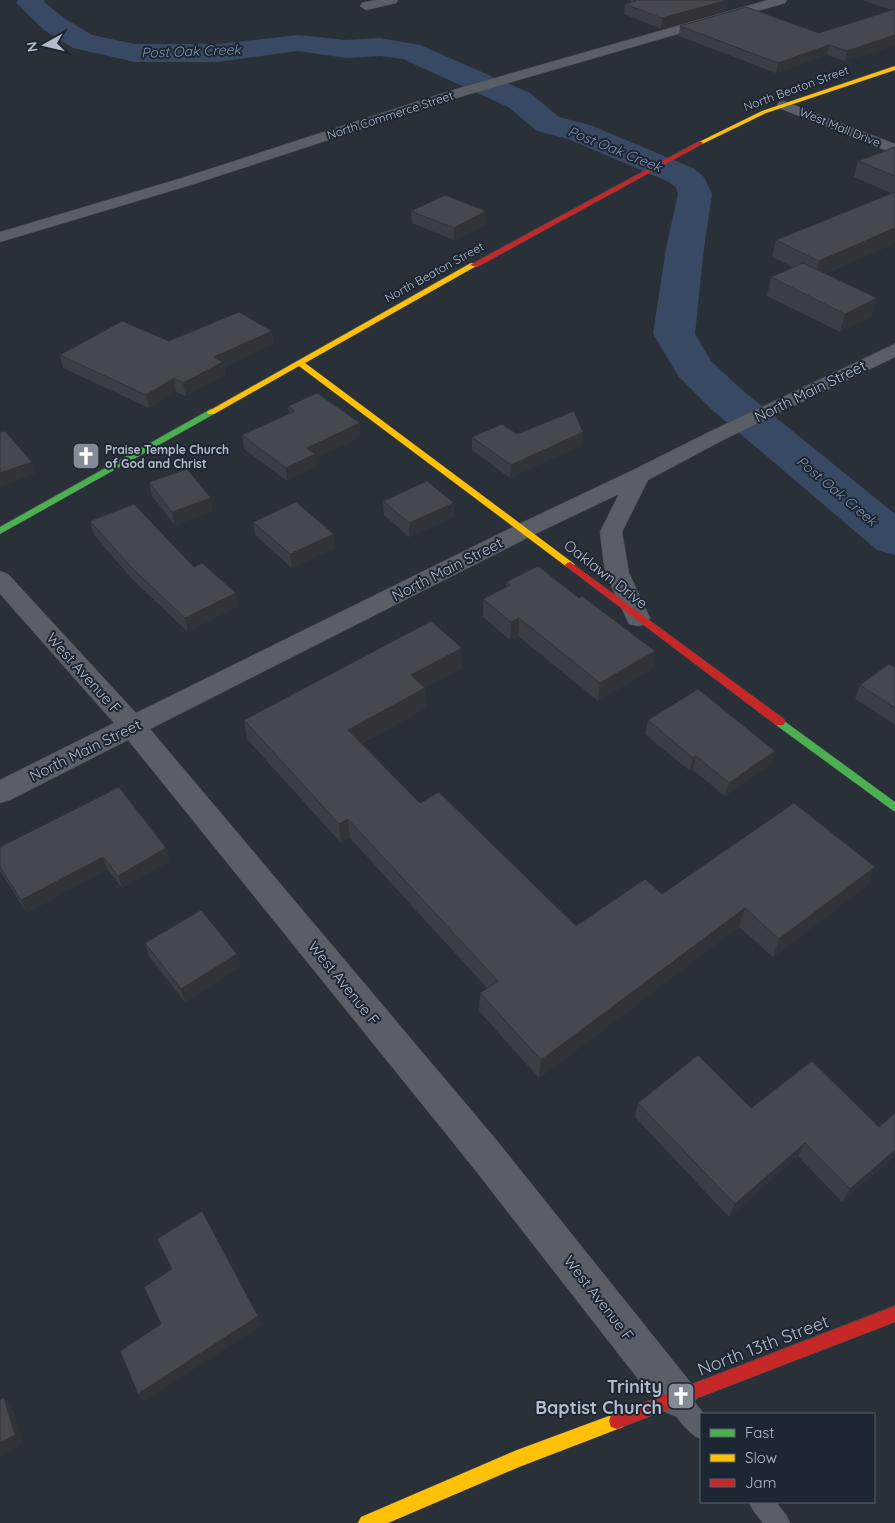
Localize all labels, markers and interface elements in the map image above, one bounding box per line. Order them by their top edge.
north arrow [20,20,70,70]
text: N [22,40,42,53]
water label: Post Oak Creek [141,40,243,62]
street label: North Beaton Street [741,62,851,114]
street label: North Commerce Street [325,87,455,143]
street label: West Mall Drive [797,104,883,150]
water label: Post Oak Creek [565,122,666,177]
street label: North Beaton Street [382,239,486,305]
street label: North Main Street [751,356,869,426]
church icon: Praise Temple Church of God and Christ [71,441,101,471]
place label: Praise Temple Church of God and Christ [105,442,229,471]
water label: Post Oak Creek [793,452,882,531]
street label: North Main Street [388,533,506,605]
street label: Oaklawn Drive [560,535,652,613]
street label: West Avenue F [43,628,125,718]
street label: North Main Street [26,715,144,785]
street label: West Avenue F [304,937,384,1029]
street label: West Avenue F [560,1252,638,1344]
street label: North 13th Street [694,1309,832,1381]
place label: Trinity Baptist Church [535,1375,662,1419]
church icon: Trinity Baptist Church [666,1381,696,1411]
legend [700,1413,875,1503]
text: Fast [745,1423,774,1442]
text: Slow [745,1448,777,1467]
text: Jam [745,1473,776,1492]

